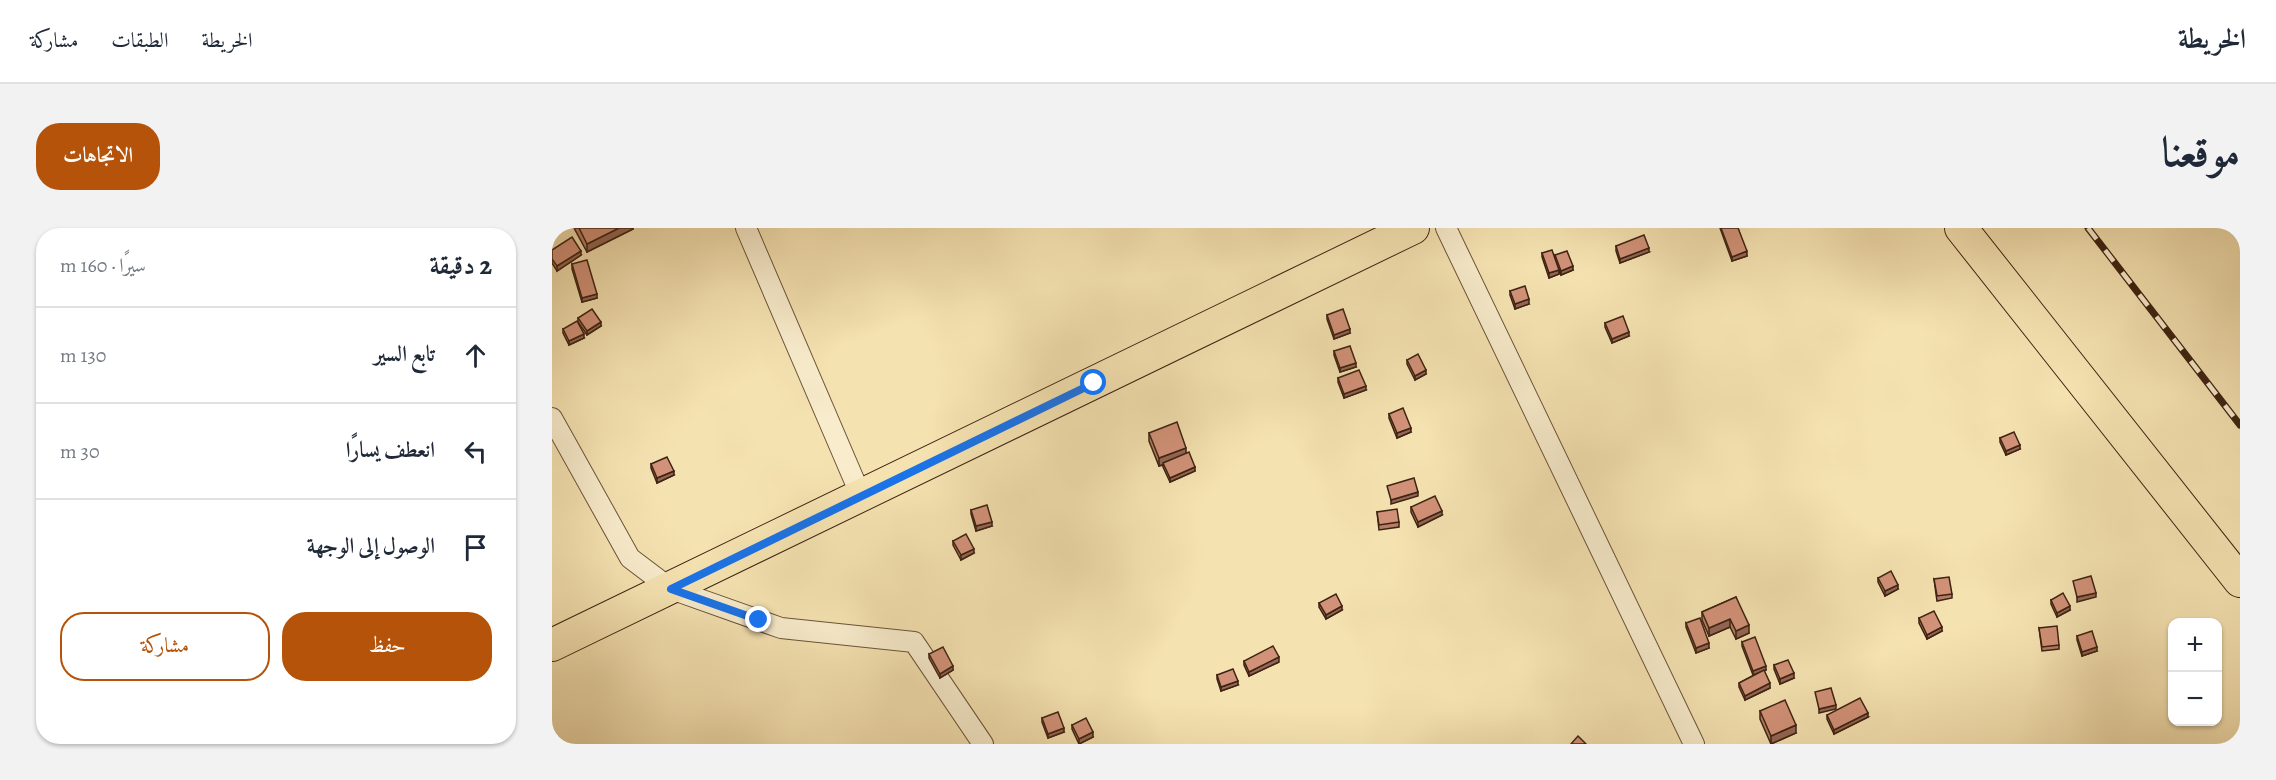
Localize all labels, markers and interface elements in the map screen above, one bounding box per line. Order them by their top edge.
text: الخريطة [2178,20,2246,58]
text: مشاركة [30,26,78,54]
text: الطبقات [111,26,168,54]
text: الخريطة [201,26,253,54]
button: الاتجاهات [36,123,160,190]
text: موقعنا [2162,123,2240,180]
text: 2 دقيقة [430,248,492,283]
text: سيرًا · 160 m [60,252,146,279]
text: تابع السير [374,339,435,369]
icon: ahead [459,339,492,372]
text: 130 m [60,342,106,369]
route start [1080,369,1106,395]
text: انعطف يسارًا [346,435,435,465]
icon: left [459,435,492,468]
text: 30 m [60,438,100,465]
text: الوصول إلى الوجهة [307,531,435,561]
icon: arrive [459,531,492,564]
route end [745,606,771,632]
button: مشاركة [60,612,270,681]
button: حفظ [282,612,492,681]
map controls [2168,618,2222,726]
button: + [2168,618,2222,672]
button: − [2168,672,2222,726]

